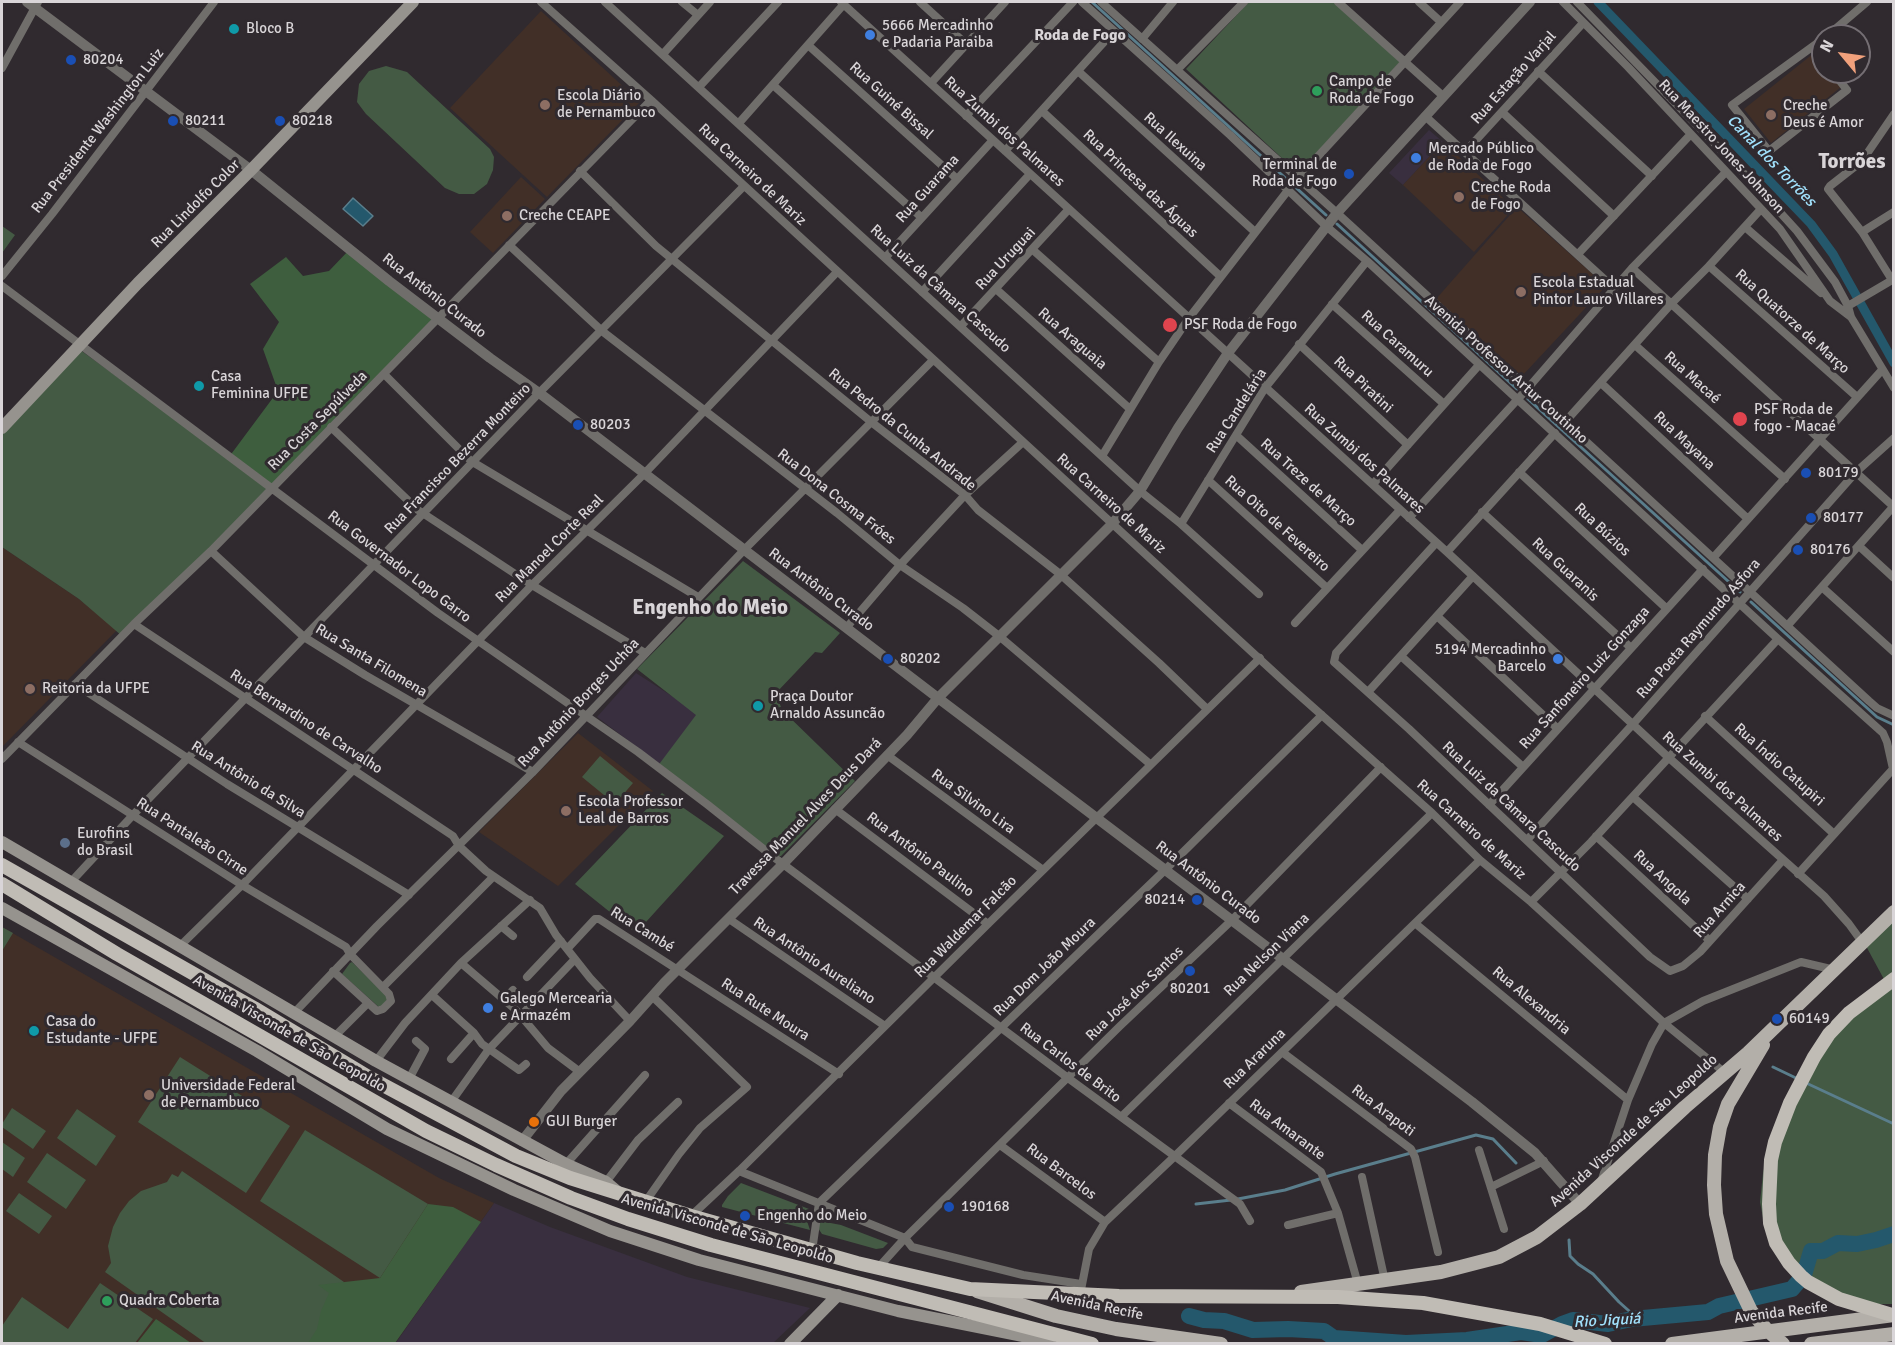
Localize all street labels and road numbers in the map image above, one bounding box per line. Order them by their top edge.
street label: Rua Estação Varjal [1468,28,1560,128]
street label: Rua Presidente Washington Luiz [28,45,168,217]
street label: Rua Guiné Bissal [845,59,937,143]
street label: Rua Zumbi dos Palmares [940,73,1068,191]
street label: Rua Maestro Jones Johnson [1654,76,1788,218]
street label: Rua Ilexuina [1140,109,1210,175]
street label: Rua Carneiro de Mariz [694,120,810,230]
street label: Rua Princesa das Águas [1079,126,1201,242]
street label: Rua Guarama [893,151,963,227]
street label: Rua Lindolfo Color [148,156,244,252]
street label: Rua Luiz da Câmara Cascudo [866,221,1014,357]
street label: Rua Uruguai [972,224,1040,294]
street label: Rua Antônio Curado [378,250,490,342]
street label: Rua Quatorze de Março [1731,266,1853,378]
street label: Avenida Professor Artur Coutinho [1421,292,1591,448]
street label: Rua Araguaia [1034,304,1110,374]
street label: Rua Caramuru [1357,307,1437,381]
street label: Rua Macaé [1660,348,1724,408]
street label: Rua Piratini [1329,353,1397,417]
street label: Rua Pedro da Cunha Andrade [825,365,979,495]
street label: Rua Candelária [1203,365,1271,457]
street label: Rua Costa Sepúlveda [265,368,371,474]
street label: Rua Francisco Bezerra Monteiro [381,380,535,538]
street label: Rua Zumbi dos Palmares [1300,400,1428,518]
street label: Rua Mayana [1650,408,1718,474]
street label: Rua Treze de Março [1256,435,1360,531]
street label: Rua Dona Cosma Fróes [773,445,899,549]
street label: Rua Carneiro de Mariz [1053,450,1169,558]
street label: Rua Oito de Fevereiro [1221,472,1333,576]
street label: Rua Manoel Corte Real [492,491,608,607]
street label: Rua Búzios [1570,499,1634,561]
street label: Rua Governador Lopo Garro [324,507,474,627]
street label: Rua Guaranis [1528,534,1602,606]
street label: Rua Antônio Curado [765,545,877,635]
street label: Rua Poeta Raymundo Asfora [1633,555,1765,703]
street label: Rua Sanfoneiro Luiz Gonzaga [1516,603,1654,753]
street label: Rua Santa Filomena [312,621,430,701]
street label: Rua Antônio Borges Uchôa [515,635,643,771]
street label: Rua Bernardino de Carvalho [226,666,386,778]
street label: Rua Índio Catupiri [1730,720,1828,810]
street label: Rua Zumbi dos Palmares [1658,728,1786,846]
street label: Travessa Manuel Alves Deus Dará [726,735,886,899]
street label: Rua Antônio da Silva [188,738,308,822]
street label: Rua Luiz da Câmara Cascudo [1438,738,1584,876]
street label: Rua Silvino Lira [928,766,1018,838]
street label: Rua Carneiro de Mariz [1413,776,1529,884]
street label: Rua Pantaleão Cirne [133,794,251,880]
street label: Rua Antônio Paulino [863,809,977,901]
street label: Rua Antônio Curado [1152,838,1264,928]
street label: Rua Angola [1629,847,1695,909]
street label: Rua Waldemar Falcão [911,872,1021,982]
street label: Rua Arnica [1690,878,1750,942]
street label: Rua Cambé [607,903,677,957]
street label: Rua Nelson Viana [1221,910,1313,1000]
street label: Rua Antônio Aureliano [750,913,878,1009]
street label: Rua Dom João Moura [990,914,1100,1020]
street label: Rua José dos Santos [1082,943,1188,1045]
street label: Rua Alexandria [1488,963,1574,1039]
street label: Avenida Visconde de São Leopoldo [189,971,389,1097]
street label: Rua Rute Moura [717,975,813,1045]
street label: Rua Carlos de Brito [1016,1019,1124,1107]
street label: Rua Araruna [1220,1025,1290,1093]
street label: Avenida Visconde de São Leopoldo [1546,1051,1722,1211]
street label: Rua Arapoti [1348,1081,1418,1141]
street label: Rua Amarante [1246,1096,1328,1164]
street label: Rua Barcelos [1023,1140,1099,1204]
street label: Avenida Visconde de São Leopoldo [619,1190,835,1268]
street label: Avenida Recife [1049,1287,1145,1325]
street label: Avenida Recife [1733,1298,1829,1328]

